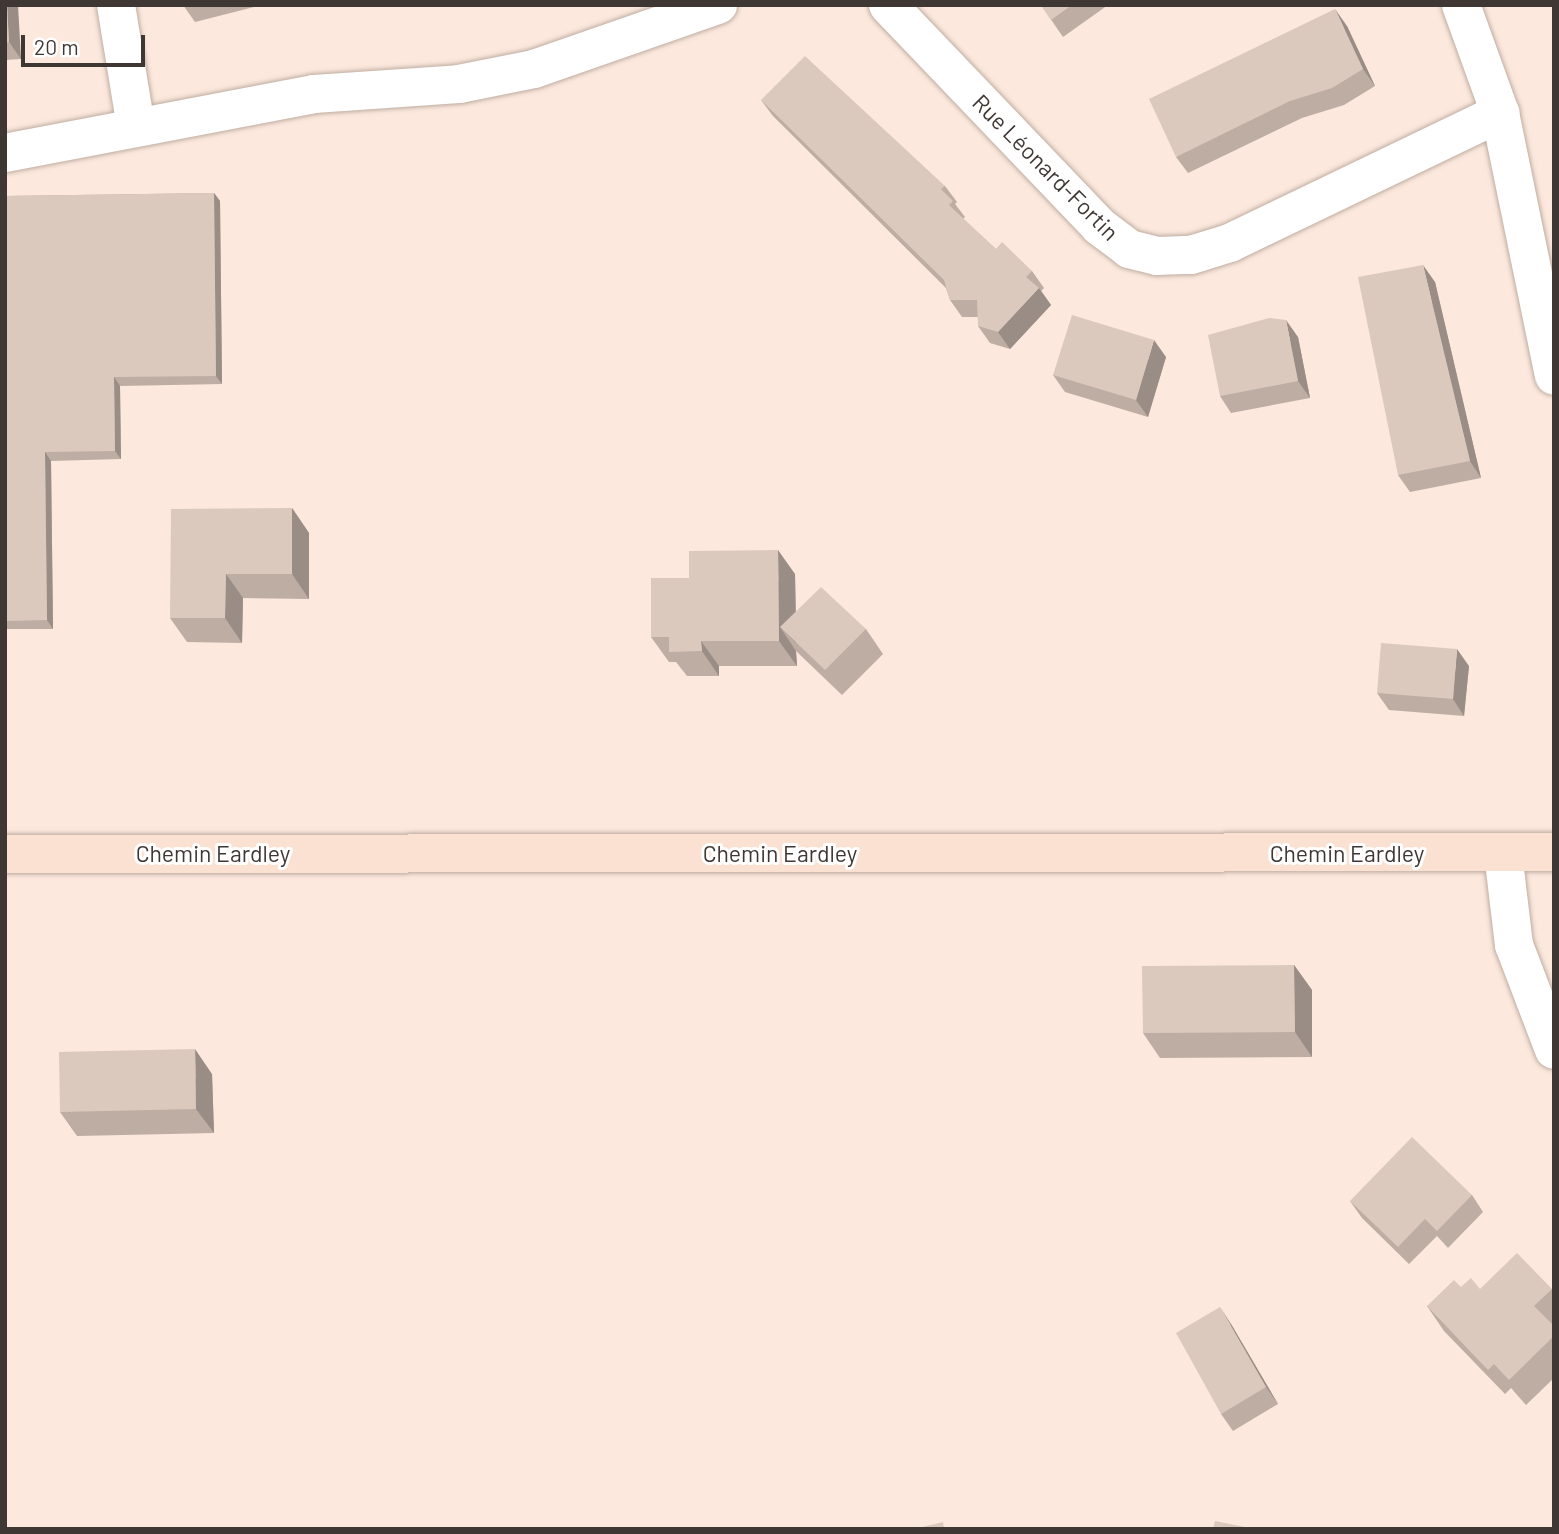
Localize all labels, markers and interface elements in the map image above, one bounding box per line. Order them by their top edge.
scale bar [24,21,149,65]
text: 20 m [34,34,79,59]
street label: Rue Léonard-Fortin [967,88,1125,246]
street label: Chemin Eardley [136,839,290,867]
street label: Chemin Eardley [703,839,857,867]
street label: Chemin Eardley [1270,839,1424,867]

